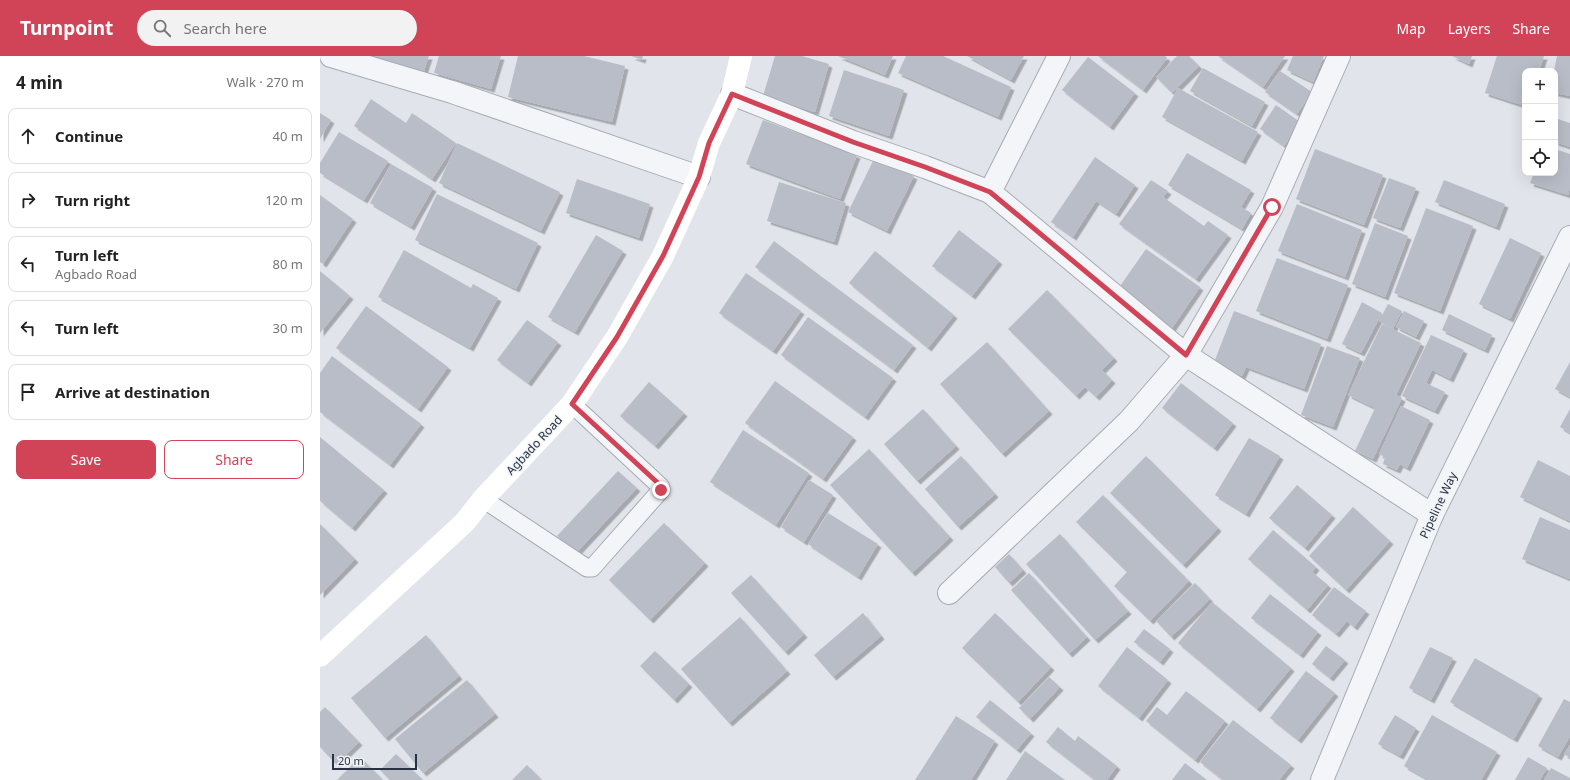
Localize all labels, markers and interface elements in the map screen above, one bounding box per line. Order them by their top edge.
search box [137,10,417,46]
text: Turnpoint [20,15,113,41]
icon: search [151,17,173,39]
text: Search here [183,18,267,38]
text: Map [1397,19,1426,38]
text: Layers [1448,19,1490,38]
text: Share [1512,19,1550,38]
map controls [1522,68,1558,176]
button: + [1522,68,1558,104]
text: 4 min [16,71,63,94]
text: Walk · 270 m [226,73,304,91]
button: − [1522,104,1558,140]
icon: ahead [17,125,39,147]
text: Continue [55,126,123,146]
text: 40 m [273,127,303,145]
button: locate [1522,140,1558,176]
icon: right [17,189,39,211]
text: Turn right [55,190,130,210]
text: 120 m [265,191,303,209]
route start [1263,198,1281,216]
text: Turn left [55,245,119,265]
icon: left [17,253,39,275]
text: 80 m [273,255,303,273]
text: Agbado Road [55,265,137,283]
icon: left [17,317,39,339]
text: Turn left [55,318,119,338]
text: 30 m [273,319,303,337]
icon: arrive [17,381,39,403]
text: Arrive at destination [55,382,210,402]
street label: Agbado Road [502,411,566,479]
button: Save [16,440,156,479]
button: Share [164,440,304,479]
street label: Pipeline Way [1415,468,1461,541]
route end [652,481,670,499]
scale bar [332,752,417,771]
text: 20 m [338,753,364,768]

